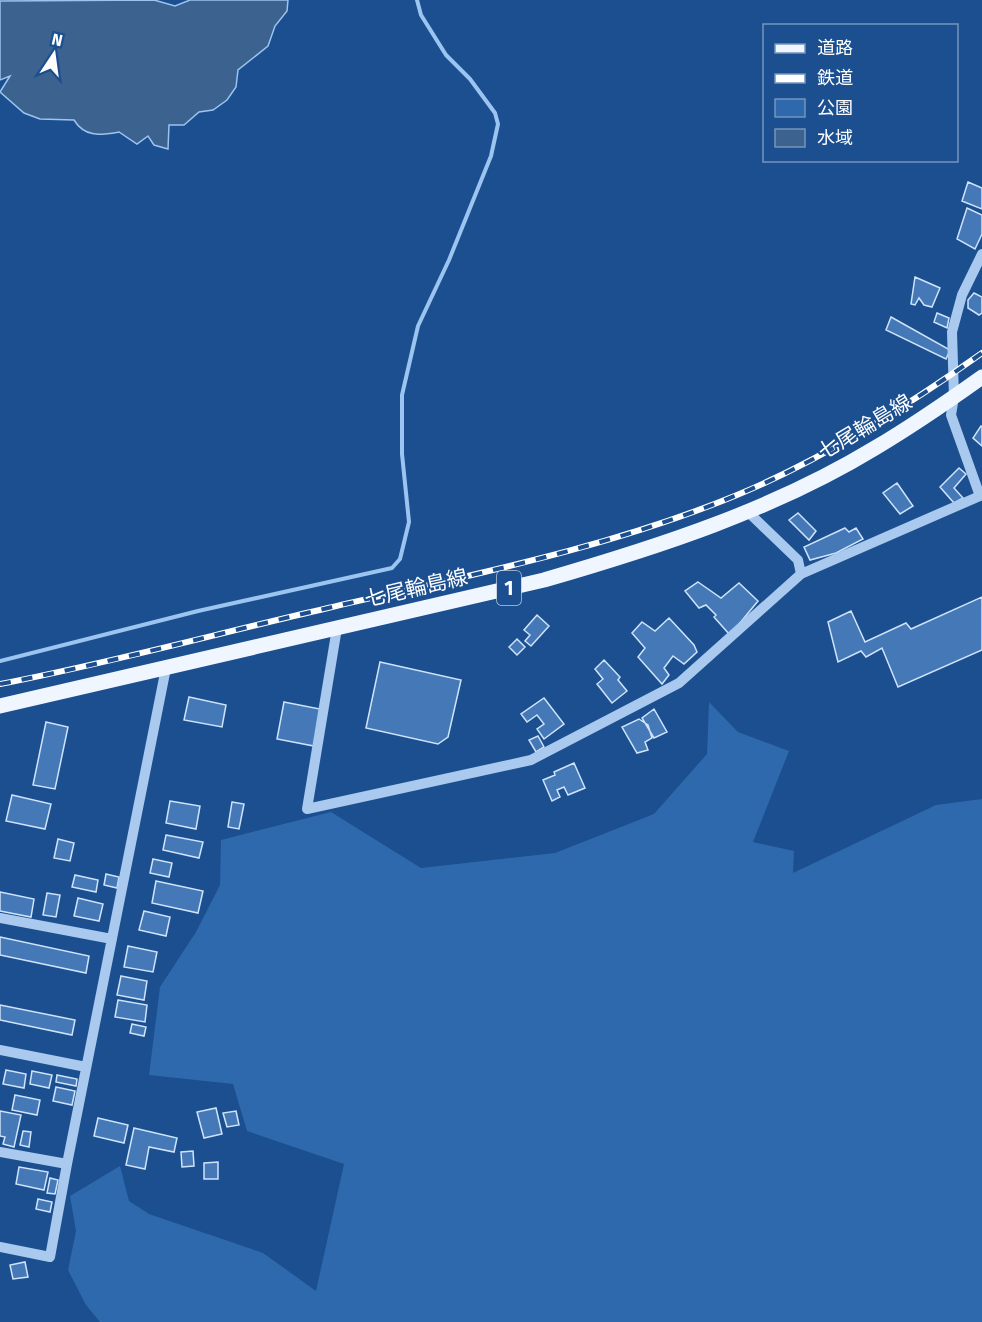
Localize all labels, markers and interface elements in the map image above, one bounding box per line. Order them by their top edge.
north arrow [24,24,84,84]
legend [763,24,958,162]
text: N [50,29,65,50]
text: 道路 [817,37,853,59]
text: 鉄道 [817,67,853,89]
text: 公園 [817,97,853,119]
text: 水域 [817,127,853,149]
street label: 七尾輪島線 [813,389,917,465]
street label: 七尾輪島線 [362,564,470,612]
road number: 1 [497,571,521,605]

